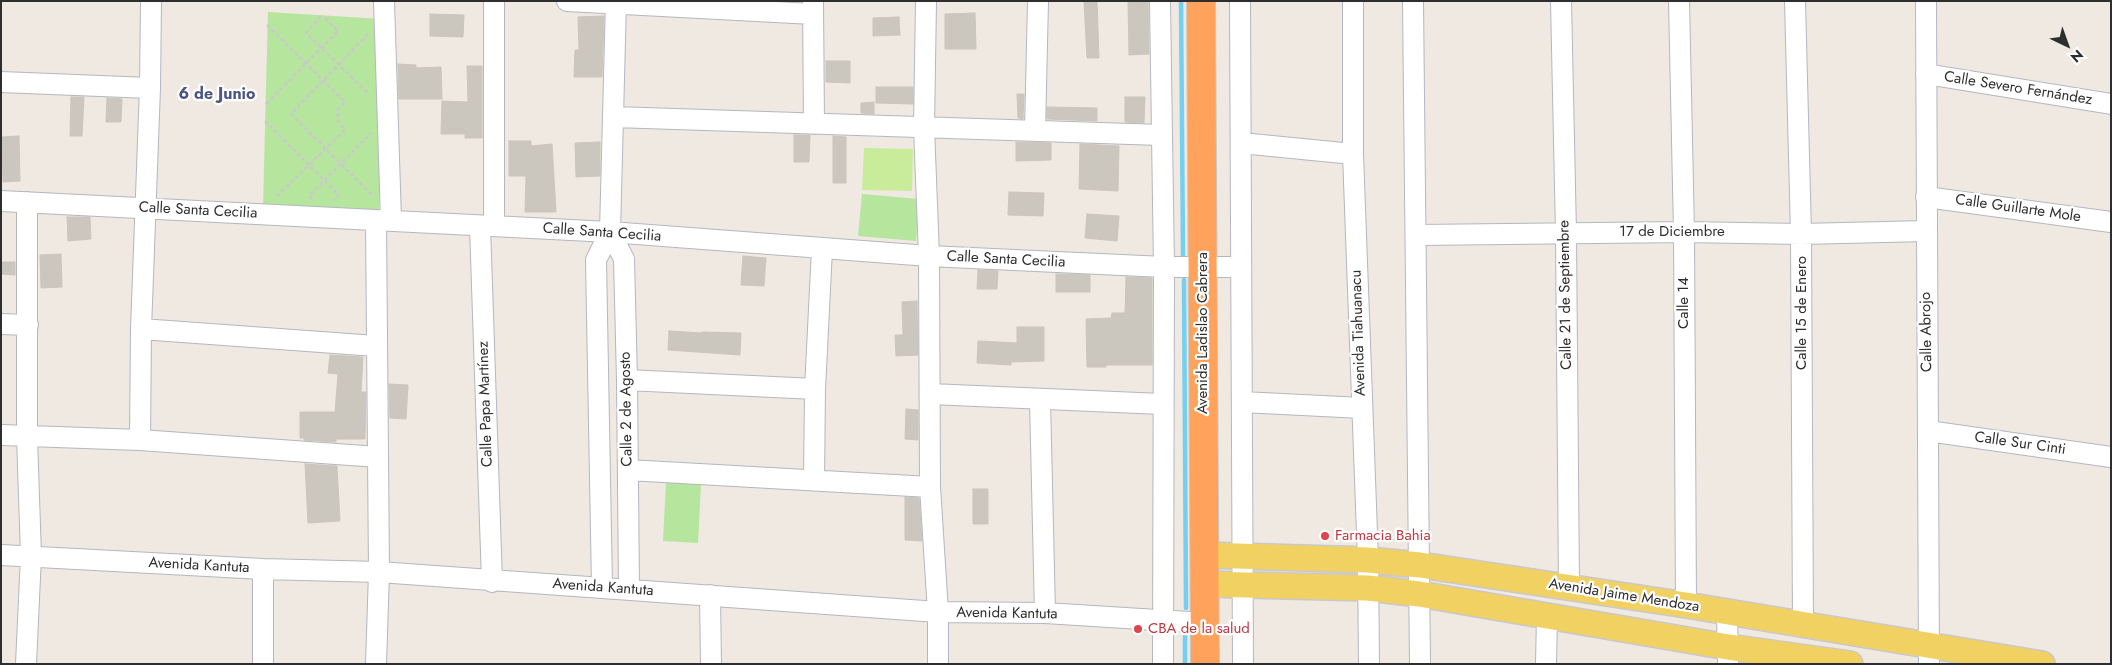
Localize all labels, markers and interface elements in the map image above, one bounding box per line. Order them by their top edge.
north arrow [2042,20,2092,70]
text: N [2066,45,2088,67]
street label: Calle Severo Fernández [1943,68,2093,110]
district label: 6 de Junio [179,85,255,105]
street label: Calle Guillarte Mole [1954,191,2082,227]
street label: Calle Santa Cecilia [138,199,258,223]
street label: Calle Santa Cecilia [542,220,662,246]
street label: Calle 21 de Septiembre [1556,220,1576,370]
street label: 17 de Diciembre [1619,223,1725,241]
street label: Calle Santa Cecilia [946,248,1066,272]
street label: Avenida Ladislao Cabrera [1194,252,1212,414]
street label: Calle 15 de Enero [1793,256,1811,370]
street label: Avenida Tiahuanacu [1348,269,1370,397]
street label: Calle 14 [1675,277,1693,329]
street label: Calle Abrojo [1917,292,1937,372]
street label: Calle Papa Martínez [475,341,497,467]
street label: Calle 2 de Agosto [617,351,637,467]
street label: Calle Sur Cinti [1973,429,2067,459]
place label: Farmacia Bahia [1335,527,1431,545]
marker: Farmacia Bahia [1319,530,1331,542]
street label: Avenida Kantuta [148,554,250,578]
street label: Avenida Kantuta [552,575,654,601]
street label: Avenida Jaime Mendoza [1547,575,1701,617]
street label: Avenida Kantuta [956,604,1058,624]
place label: CBA de la salud [1148,620,1250,638]
marker: CBA de la salud [1132,623,1144,635]

